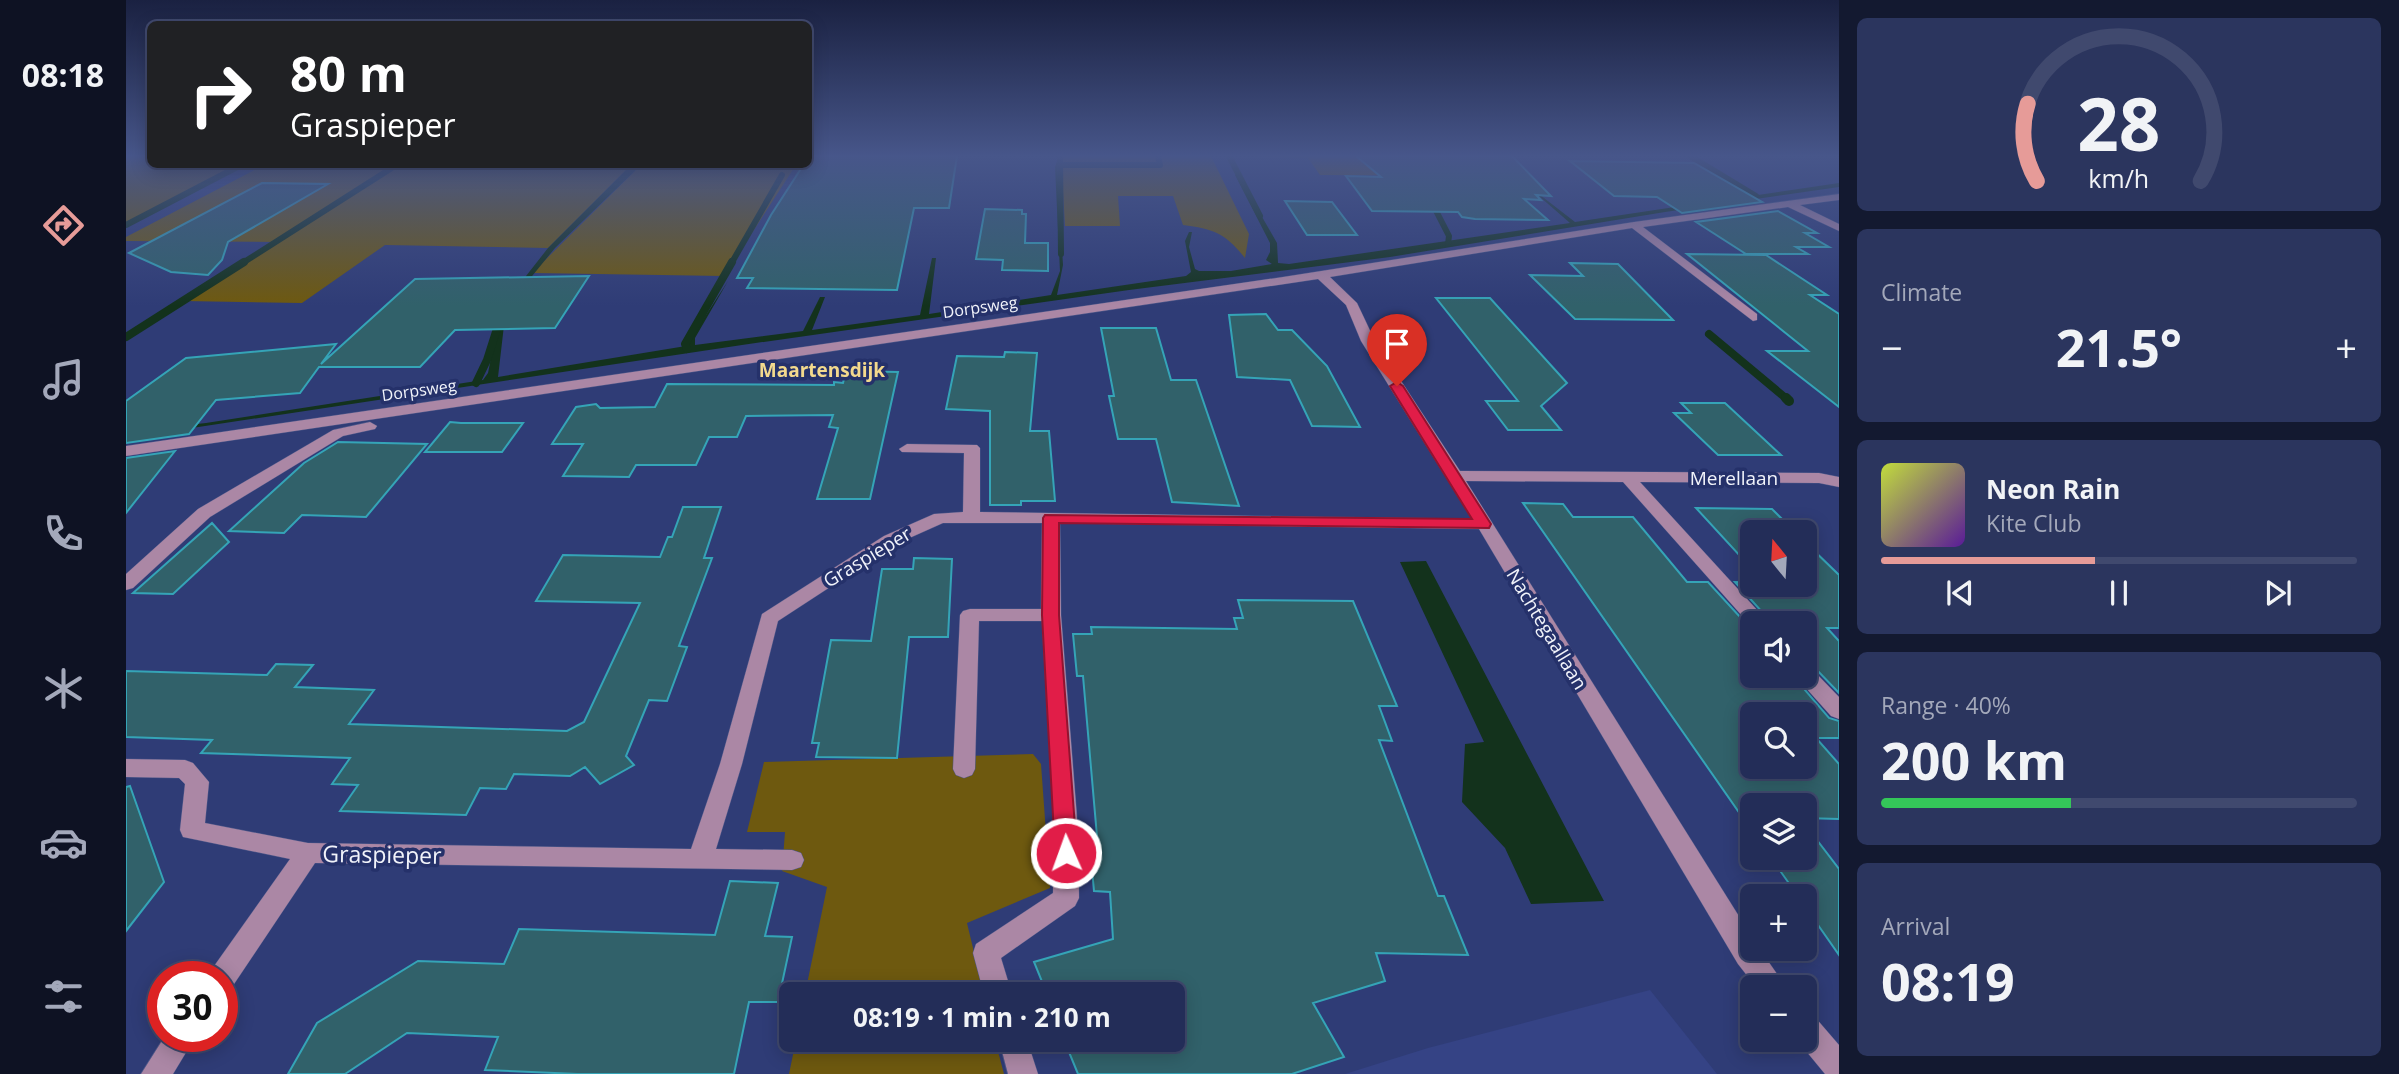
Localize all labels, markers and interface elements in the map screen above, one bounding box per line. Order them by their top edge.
text: 80 m [290,40,407,106]
icon: right [175,49,266,140]
text: 08:18 [22,53,104,96]
text: 28 [2077,73,2161,172]
text: Graspieper [290,103,456,146]
text: km/h [2089,160,2149,194]
icon: directions [39,201,88,250]
text: Climate [1881,276,1962,308]
street label: Dorpsweg [941,291,1019,323]
text: 21.5° [2056,311,2182,382]
pin [1367,314,1427,386]
text: − [1881,321,1903,373]
text: + [2335,321,2357,373]
icon: arrive [1378,325,1416,363]
icon: music [39,355,88,404]
district label: Maartensdijk [759,357,885,383]
street label: Dorpsweg [380,374,458,406]
street label: Merellaan [1690,465,1778,491]
text: Neon Rain [1986,471,2120,507]
text: Kite Club [1986,507,2081,539]
icon: phone [39,509,88,558]
street label: Graspieper [818,520,916,593]
north arrow [1740,520,1816,597]
map controls [1740,520,1817,1052]
street label: Nachtegaallaan [1501,564,1593,694]
icon: previous [1941,574,1979,612]
icon: pause [2100,574,2138,612]
icon: next [2259,574,2297,612]
button: sound [1740,611,1817,688]
icon: climate [39,664,88,713]
text: Range · 40% [1881,689,2011,721]
button: search [1740,702,1817,779]
text: 200 km [1881,724,2067,795]
button: layers [1740,793,1817,870]
position arrow [1029,816,1103,890]
icon: car [39,818,88,867]
street label: Graspieper [322,837,442,871]
button: + [1740,884,1817,961]
text: Arrival [1881,910,1950,942]
text: 08:19 [1881,945,2015,1016]
speed limit sign: 30 [147,961,238,1052]
icon: filters [39,972,88,1021]
button: − [1740,975,1817,1052]
text: 08:19 · 1 min · 210 m [853,999,1111,1035]

